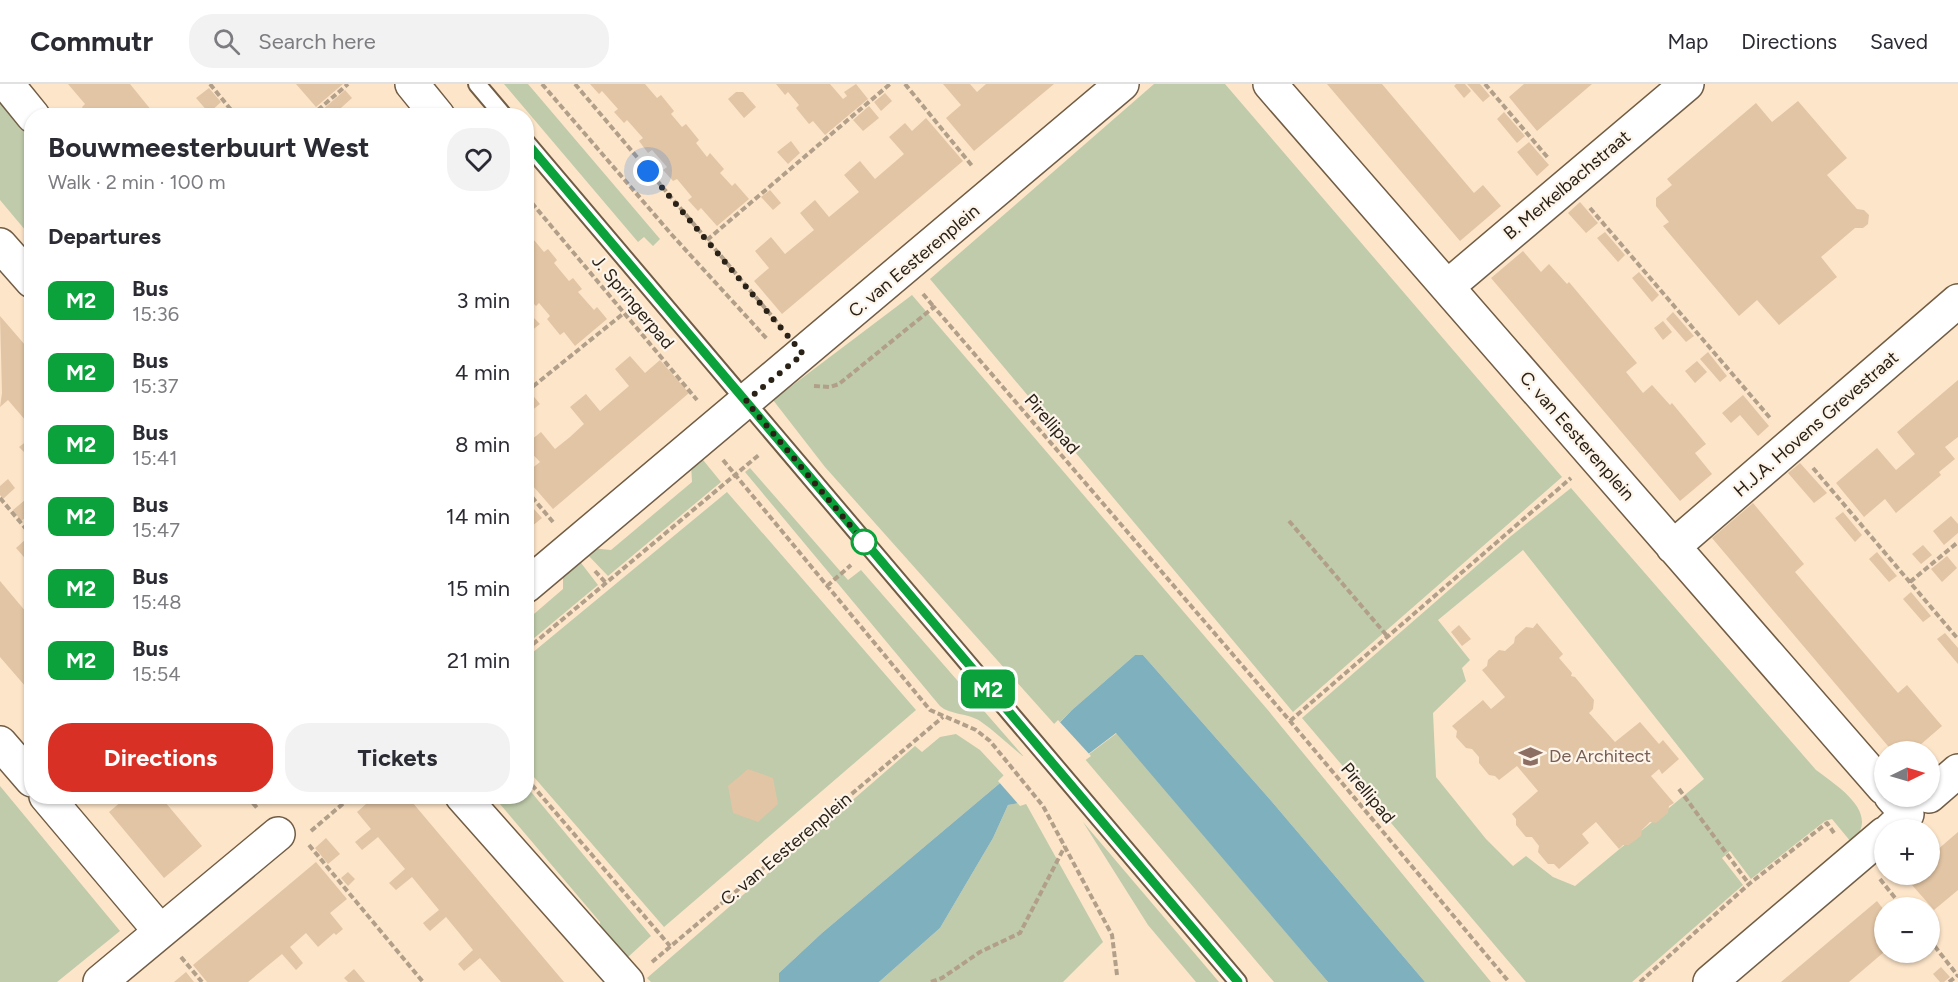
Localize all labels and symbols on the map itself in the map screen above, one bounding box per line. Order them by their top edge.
street label: B. Merkelbachstraat [1499,125,1635,244]
your location [633,156,663,186]
street label: C. van Eesterenplein [844,200,984,322]
street label: J. Springerpad [587,250,679,354]
street label: H.J.A. Hovens Grevestraat [1729,346,1903,502]
street label: C. van Eesterenplein [1515,367,1639,505]
street label: Pirellipad [1020,389,1084,459]
unlabelled marker [851,529,877,555]
line badge: M2 [961,670,1015,708]
north arrow [1874,741,1940,807]
school or university icon: De Architect [1518,743,1544,769]
place label: De Architect [1549,745,1651,767]
street label: Pirellipad [1336,758,1400,828]
street label: C. van Eesterenplein [716,788,856,910]

